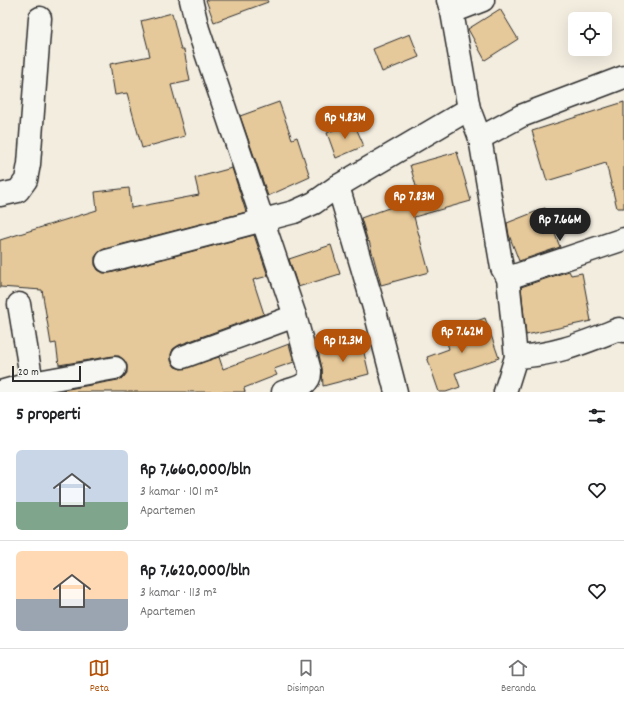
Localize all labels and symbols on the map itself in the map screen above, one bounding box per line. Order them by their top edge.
pin: Rp 4.83M [304,106,386,140]
pin: Rp 7.83M [373,185,455,219]
pin: Rp 7.66M [519,208,601,242]
pin: Rp 7.62M [421,320,503,354]
pin: Rp 12.3M [302,329,384,363]
scale bar [12,364,81,383]

